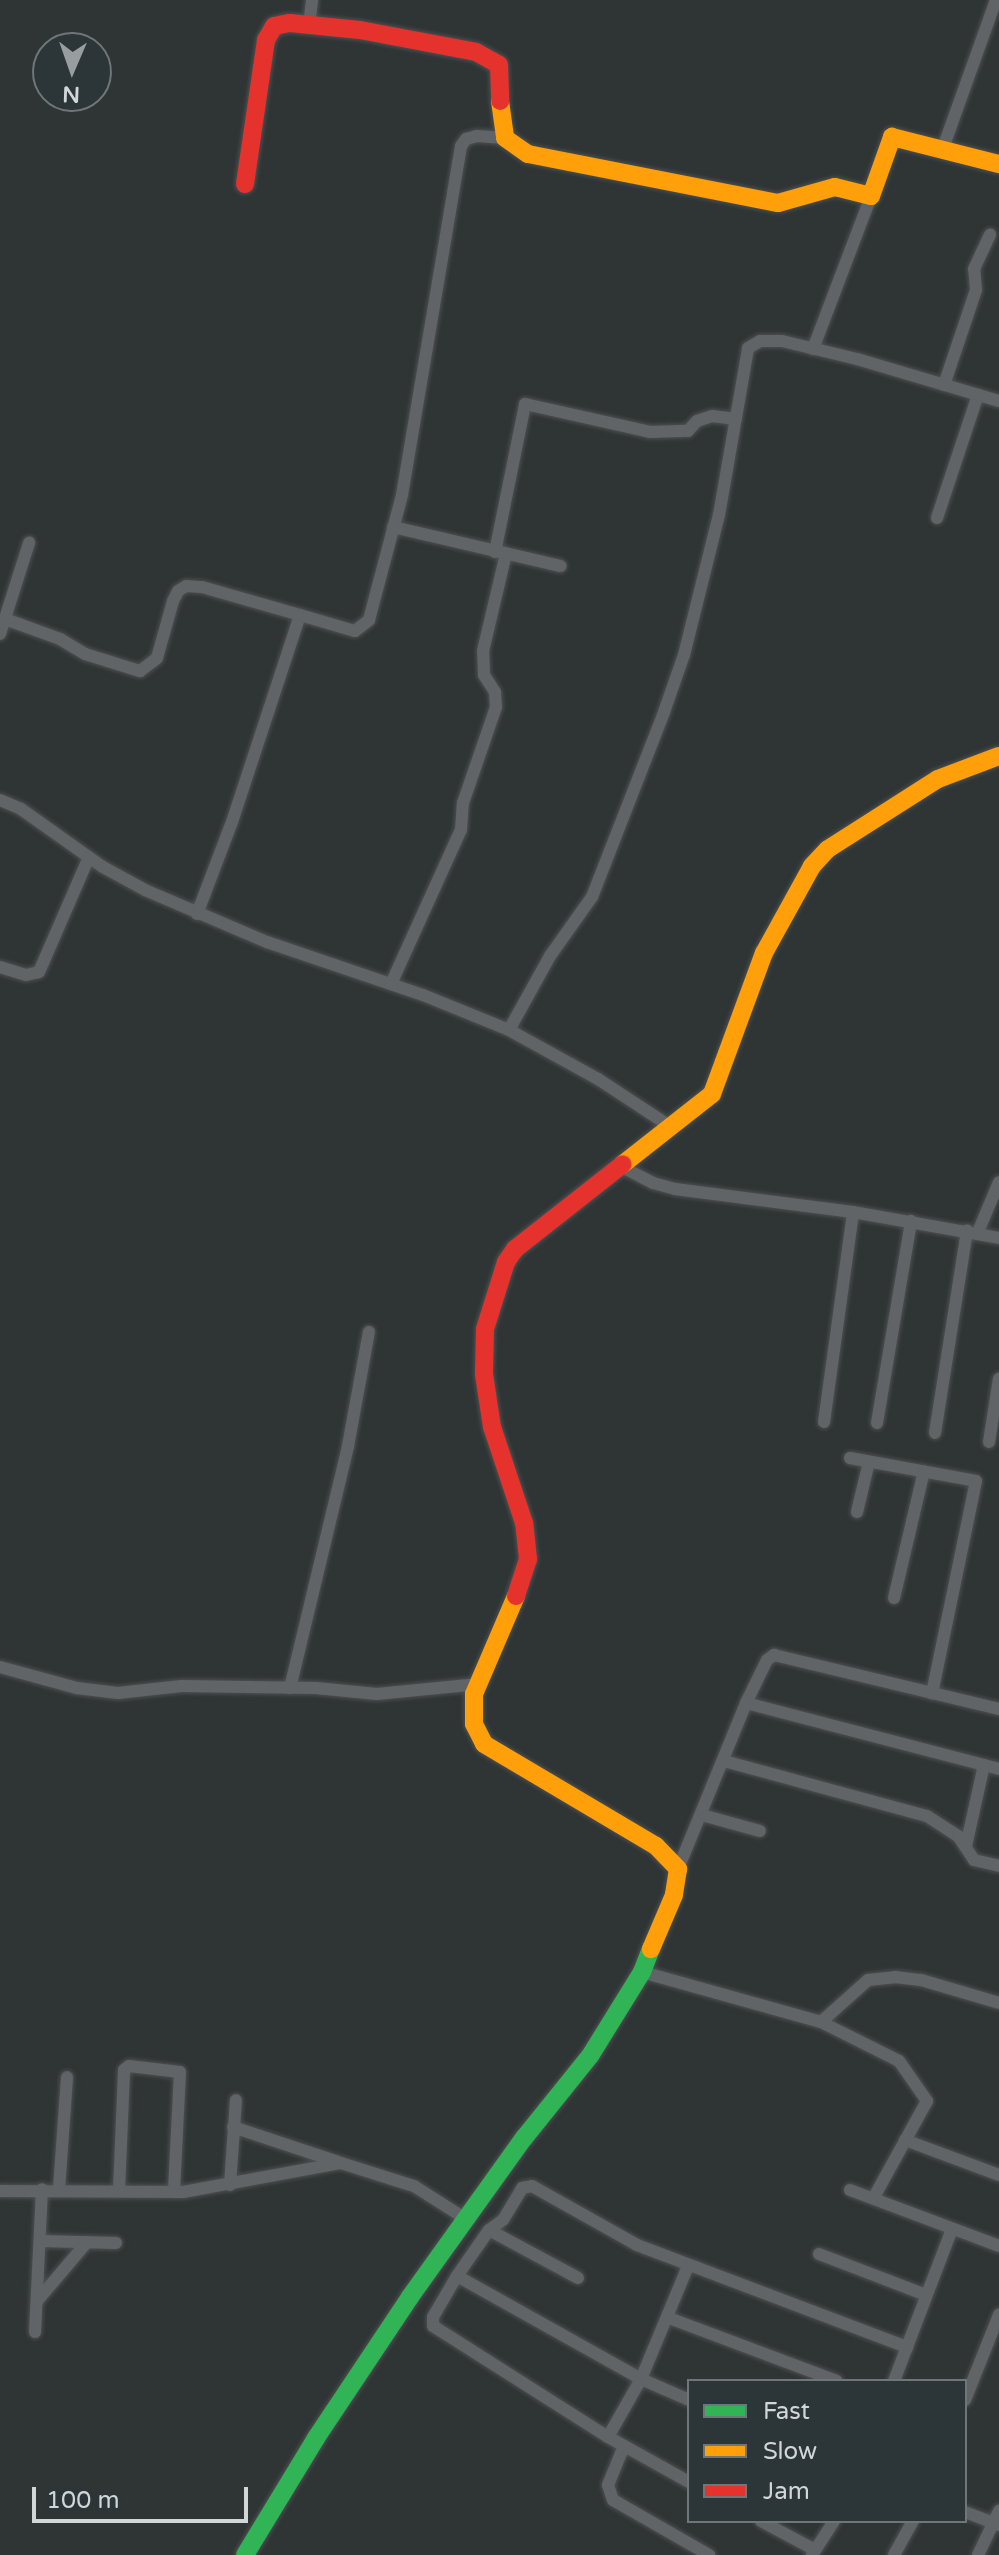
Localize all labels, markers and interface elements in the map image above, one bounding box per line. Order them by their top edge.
north arrow [32,32,112,112]
text: N [62,81,81,107]
legend [687,2379,967,2523]
text: Fast [763,2397,810,2426]
text: Slow [763,2437,817,2466]
scale bar [36,2471,252,2521]
text: Jam [763,2477,810,2506]
text: 100 m [46,2486,120,2515]

